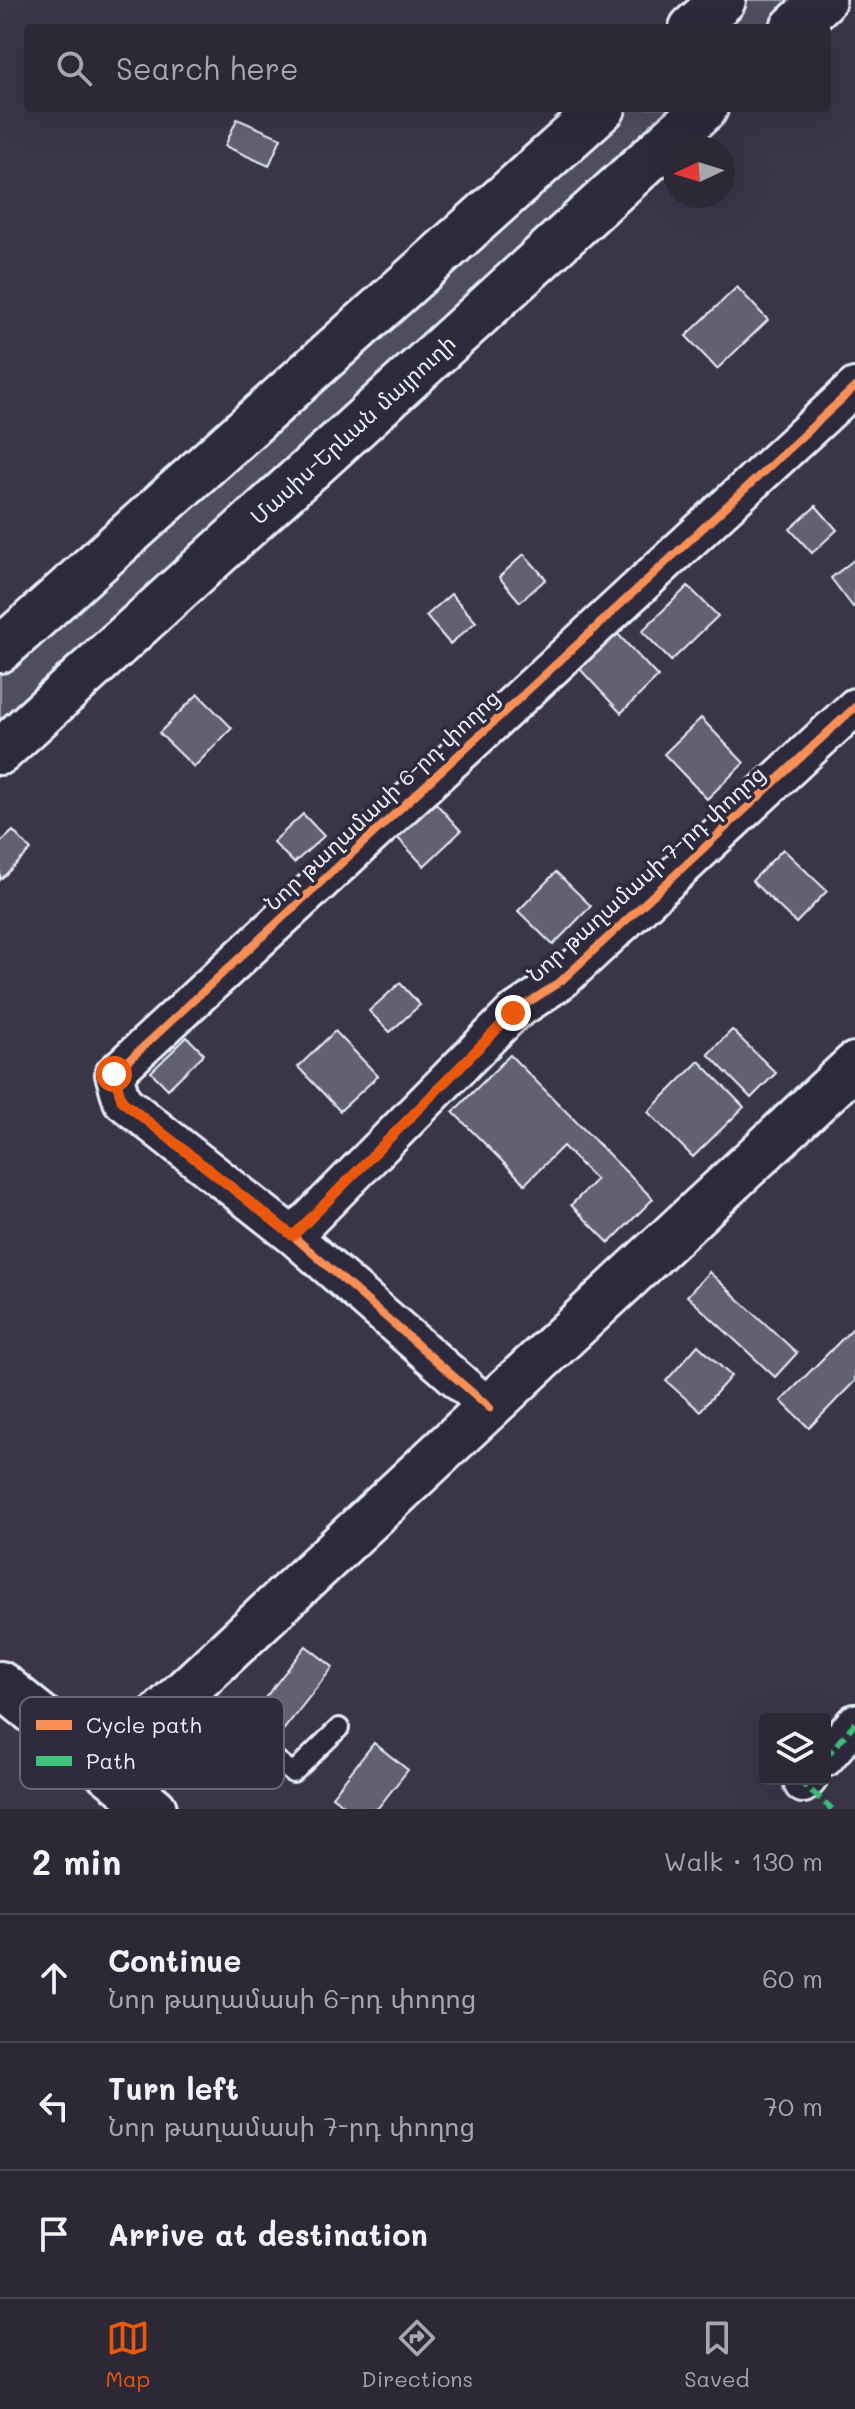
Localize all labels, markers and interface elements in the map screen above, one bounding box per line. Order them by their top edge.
search box [24,24,831,112]
icon: search [52,46,96,90]
text: Search here [116,48,299,88]
north arrow [663,136,735,208]
street label: Մասիս-Երևան մայրուղի [244,328,461,530]
street label: Նոր թաղամասի 6-րդ փողոց [258,683,506,917]
street label: Նոր թաղամասի 7-րդ փողոց [521,759,771,988]
route end [495,995,531,1031]
route start [96,1056,132,1092]
legend [20,1697,284,1789]
text: Cycle path [86,1710,202,1739]
map controls [759,1713,831,1785]
button: layers [759,1713,831,1785]
text: Path [86,1746,135,1775]
text: 2 min [32,1839,121,1884]
text: Walk · 130 m [664,1844,823,1878]
text: Continue [108,1940,241,1980]
icon: ahead [32,1956,76,2000]
text: 60 m [762,1961,823,1995]
text: Նոր թաղամասի 6-րդ փողոց [108,1981,476,2015]
text: Turn left [108,2068,239,2108]
icon: left [32,2084,76,2128]
text: 70 m [763,2089,823,2123]
text: Նոր թաղամասի 7-րդ փողոց [108,2109,475,2143]
icon: arrive [32,2212,76,2256]
text: Arrive at destination [108,2214,428,2254]
tab: Map [106,2316,150,2393]
tab: Directions [361,2316,473,2393]
tab: Saved [684,2316,749,2393]

